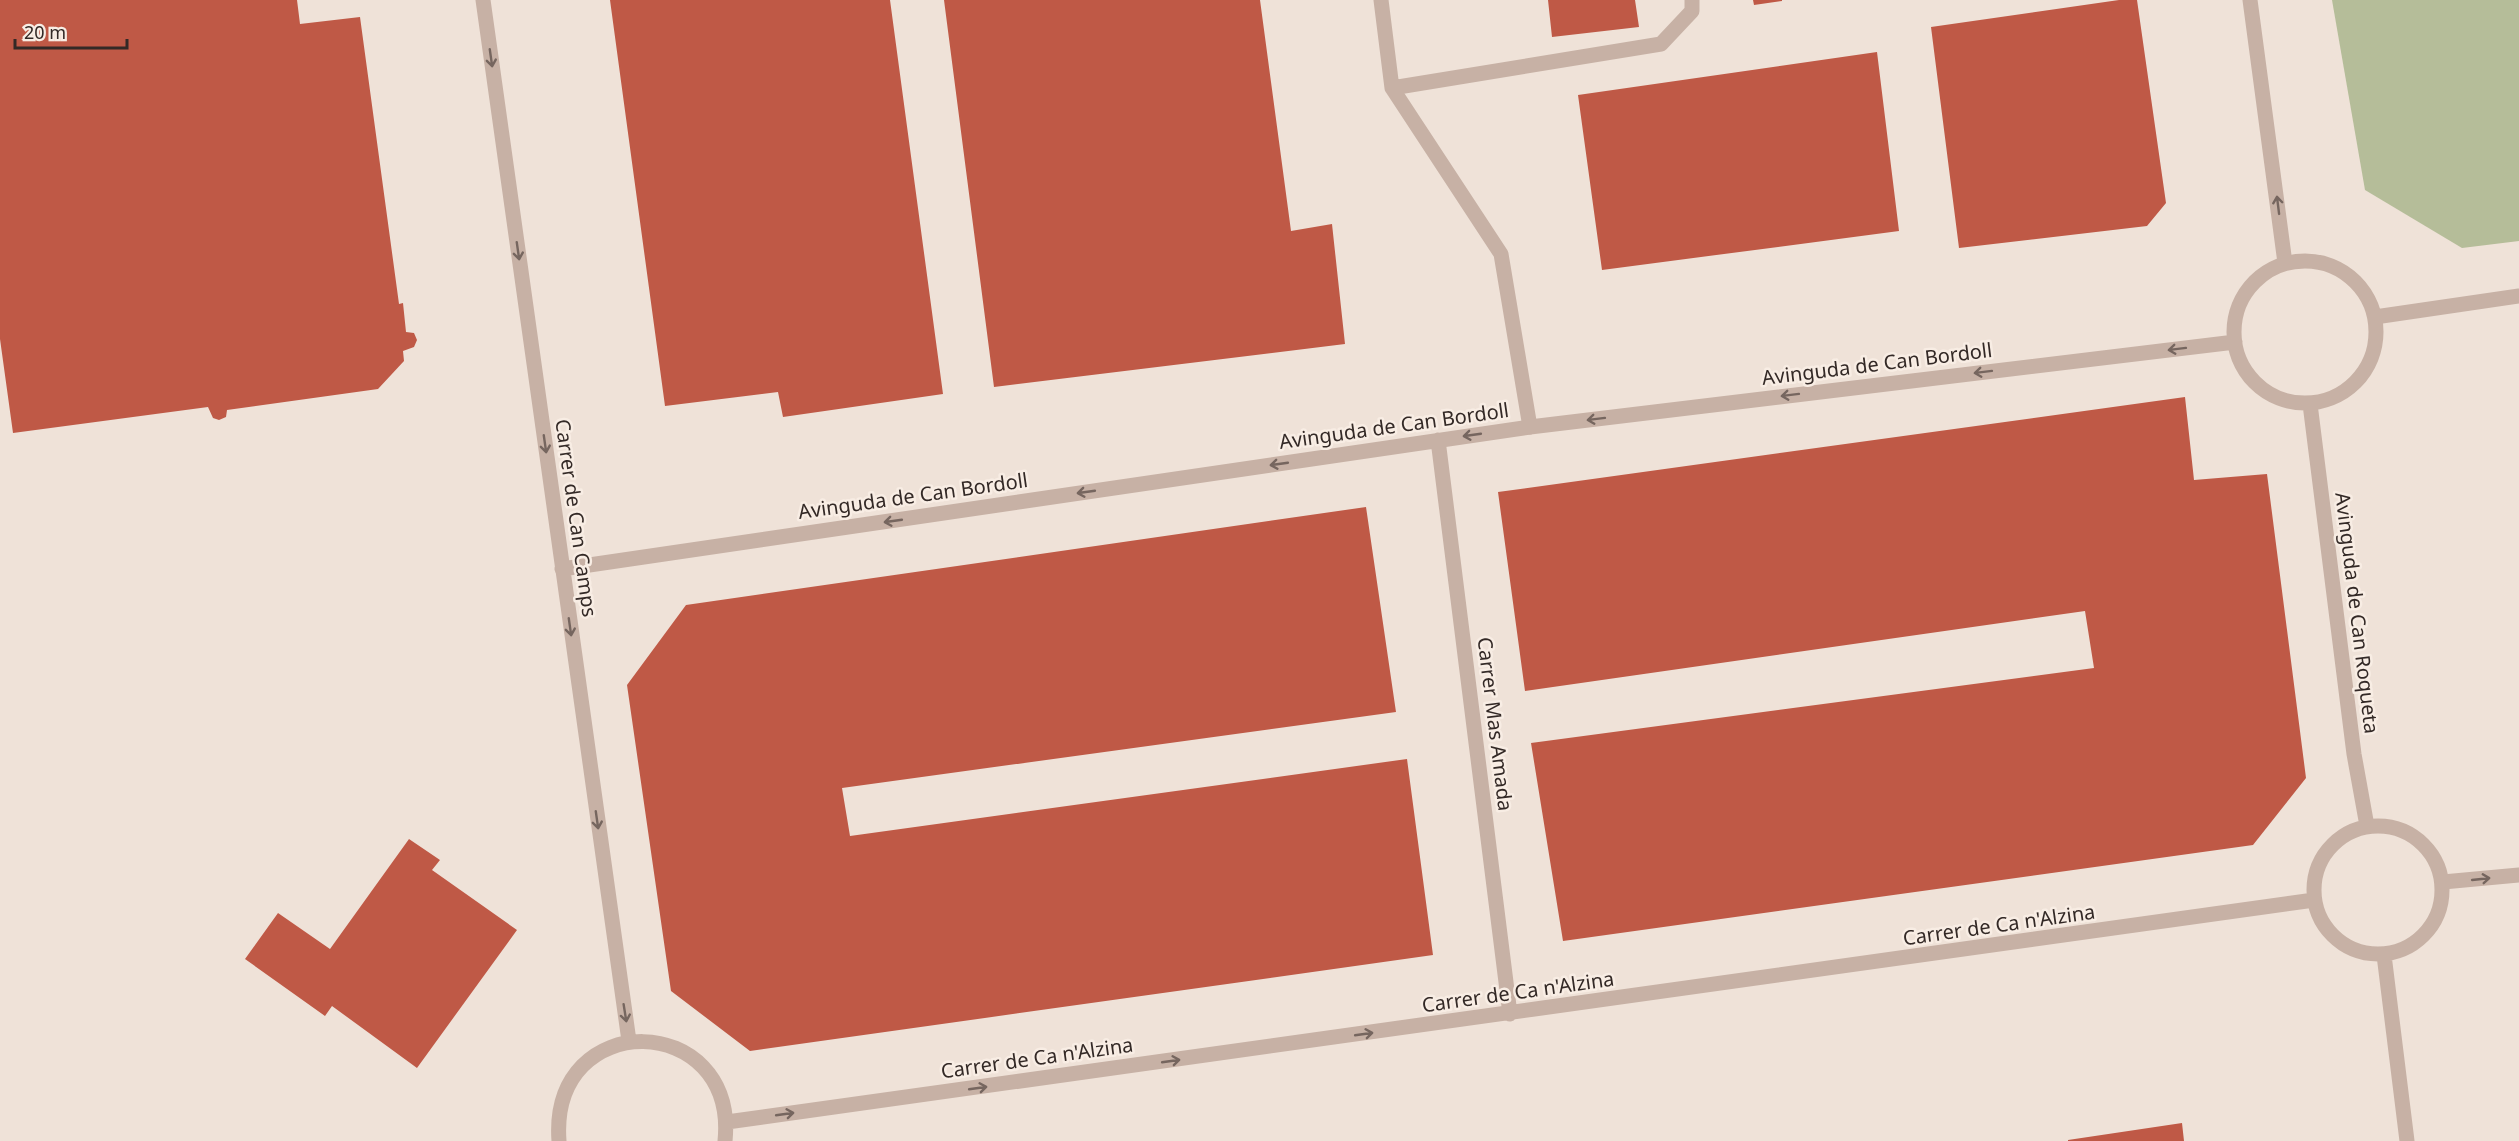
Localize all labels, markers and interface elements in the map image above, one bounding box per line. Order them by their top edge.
scale bar [15,12,128,50]
text: 20 m [24,20,66,44]
one-way arrow [486,48,497,67]
one-way arrow [2272,195,2283,215]
one-way arrow [512,241,523,261]
street label: Avinguda de Can Bordoll [1760,336,1994,391]
one-way arrow [2168,343,2187,354]
one-way arrow [1974,367,1994,378]
one-way arrow [1780,390,1800,401]
street label: Avinguda de Can Bordoll [1277,396,1511,455]
one-way arrow [1587,414,1607,425]
street label: Carrer de Can Camps [549,417,604,619]
one-way arrow [1462,430,1482,441]
one-way arrow [539,434,550,454]
one-way arrow [1270,459,1289,470]
street label: Avinguda de Can Bordoll [796,466,1030,525]
one-way arrow [1077,487,1096,498]
street label: Avinguda de Can Roqueta [2329,491,2386,735]
one-way arrow [884,515,903,526]
one-way arrow [565,617,576,637]
street label: Carrer Mas Amada [1471,635,1520,812]
one-way arrow [592,810,603,830]
one-way arrow [2470,873,2490,884]
street label: Carrer de Ca n'Alzina [1901,898,2097,951]
street label: Carrer de Ca n'Alzina [1420,965,1616,1018]
one-way arrow [619,1003,630,1023]
one-way arrow [1354,1028,1374,1039]
street label: Carrer de Ca n'Alzina [939,1031,1135,1084]
one-way arrow [1161,1055,1181,1066]
one-way arrow [968,1082,987,1093]
one-way arrow [775,1109,794,1120]

